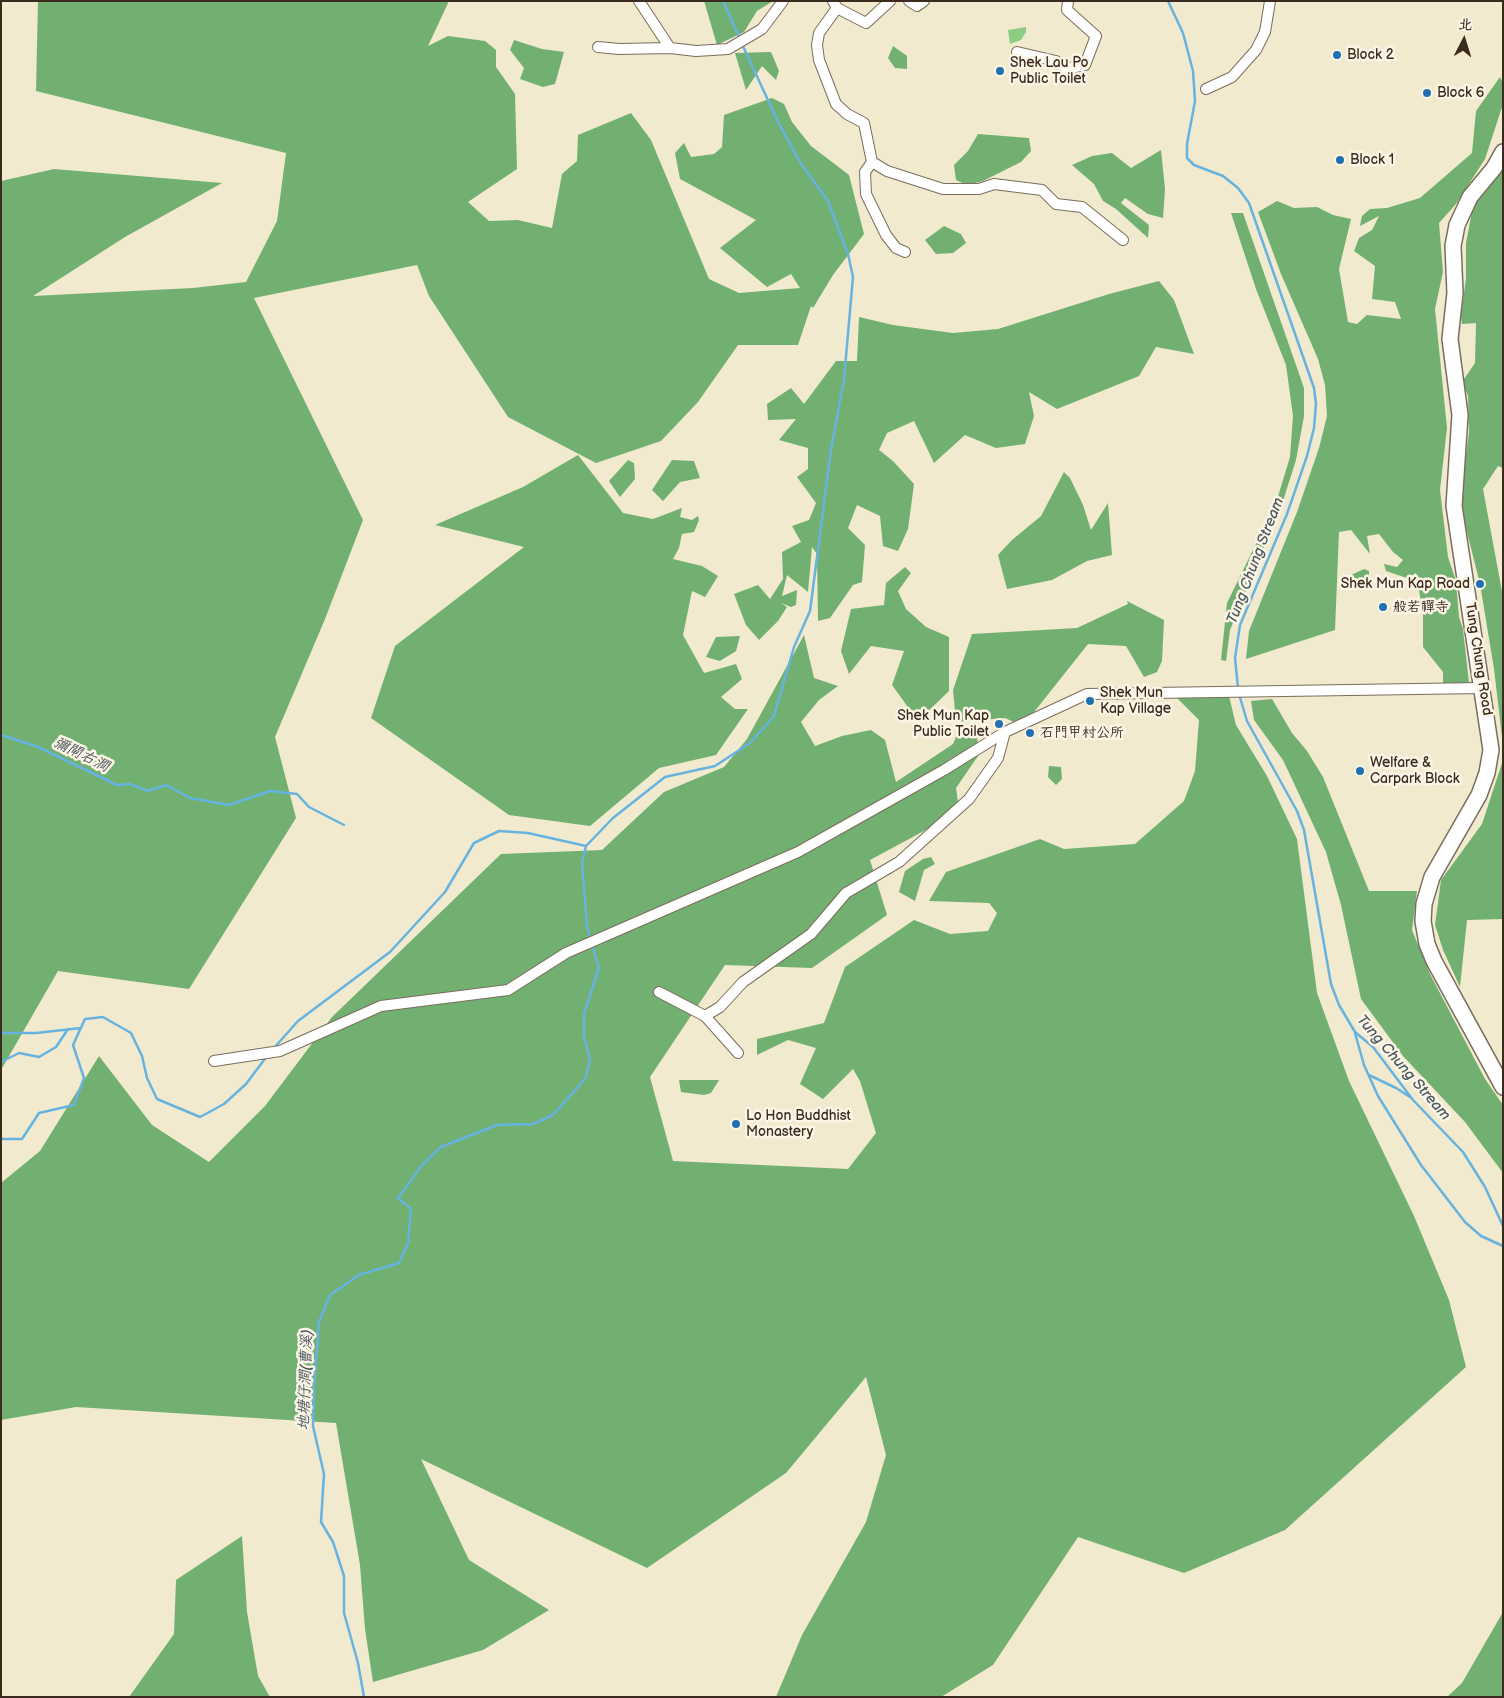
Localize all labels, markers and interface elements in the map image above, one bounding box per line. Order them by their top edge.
north arrow [1439,15,1489,65]
text: 北 [1458,15,1473,34]
place label: Block 2 [1347,47,1394,63]
marker: Block 2 [1331,49,1343,61]
place label: Shek Lau Po Public Toilet [1010,55,1088,88]
marker: Shek Lau Po Public Toilet [994,65,1006,77]
place label: Block 6 [1437,85,1484,101]
marker: Block 6 [1421,87,1433,99]
place label: Block 1 [1350,152,1394,168]
marker: Block 1 [1334,154,1346,166]
water label: Tung Chung Stream [1224,495,1288,627]
place label: Shek Mun Kap Road [1341,576,1470,592]
marker: Shek Mun Kap Road [1474,578,1486,590]
place label: 般若禪寺 [1393,599,1449,615]
marker: 般若禪寺 [1377,601,1389,613]
street label: Tung Chung Road [1461,601,1495,717]
place label: Shek Mun Kap Village [1100,685,1171,718]
marker: Shek Mun Kap Village [1084,695,1096,707]
place label: Shek Mun Kap Public Toilet [897,708,989,740]
marker: Shek Mun Kap Public Toilet [993,718,1005,730]
place label: 石門甲村公所 [1040,725,1124,741]
marker: 石門甲村公所 [1024,727,1036,739]
water label: 彌閘右澗 [50,734,112,776]
place label: Welfare & Carpark Block [1370,755,1460,788]
marker: Welfare & Carpark Block [1354,765,1366,777]
water label: Tung Chung Stream [1352,1012,1454,1124]
place label: Lo Hon Buddhist Monastery [746,1108,851,1140]
marker: Lo Hon Buddhist Monastery [730,1118,742,1130]
water label: 地塘仔澗(曹溪) [295,1329,317,1431]

